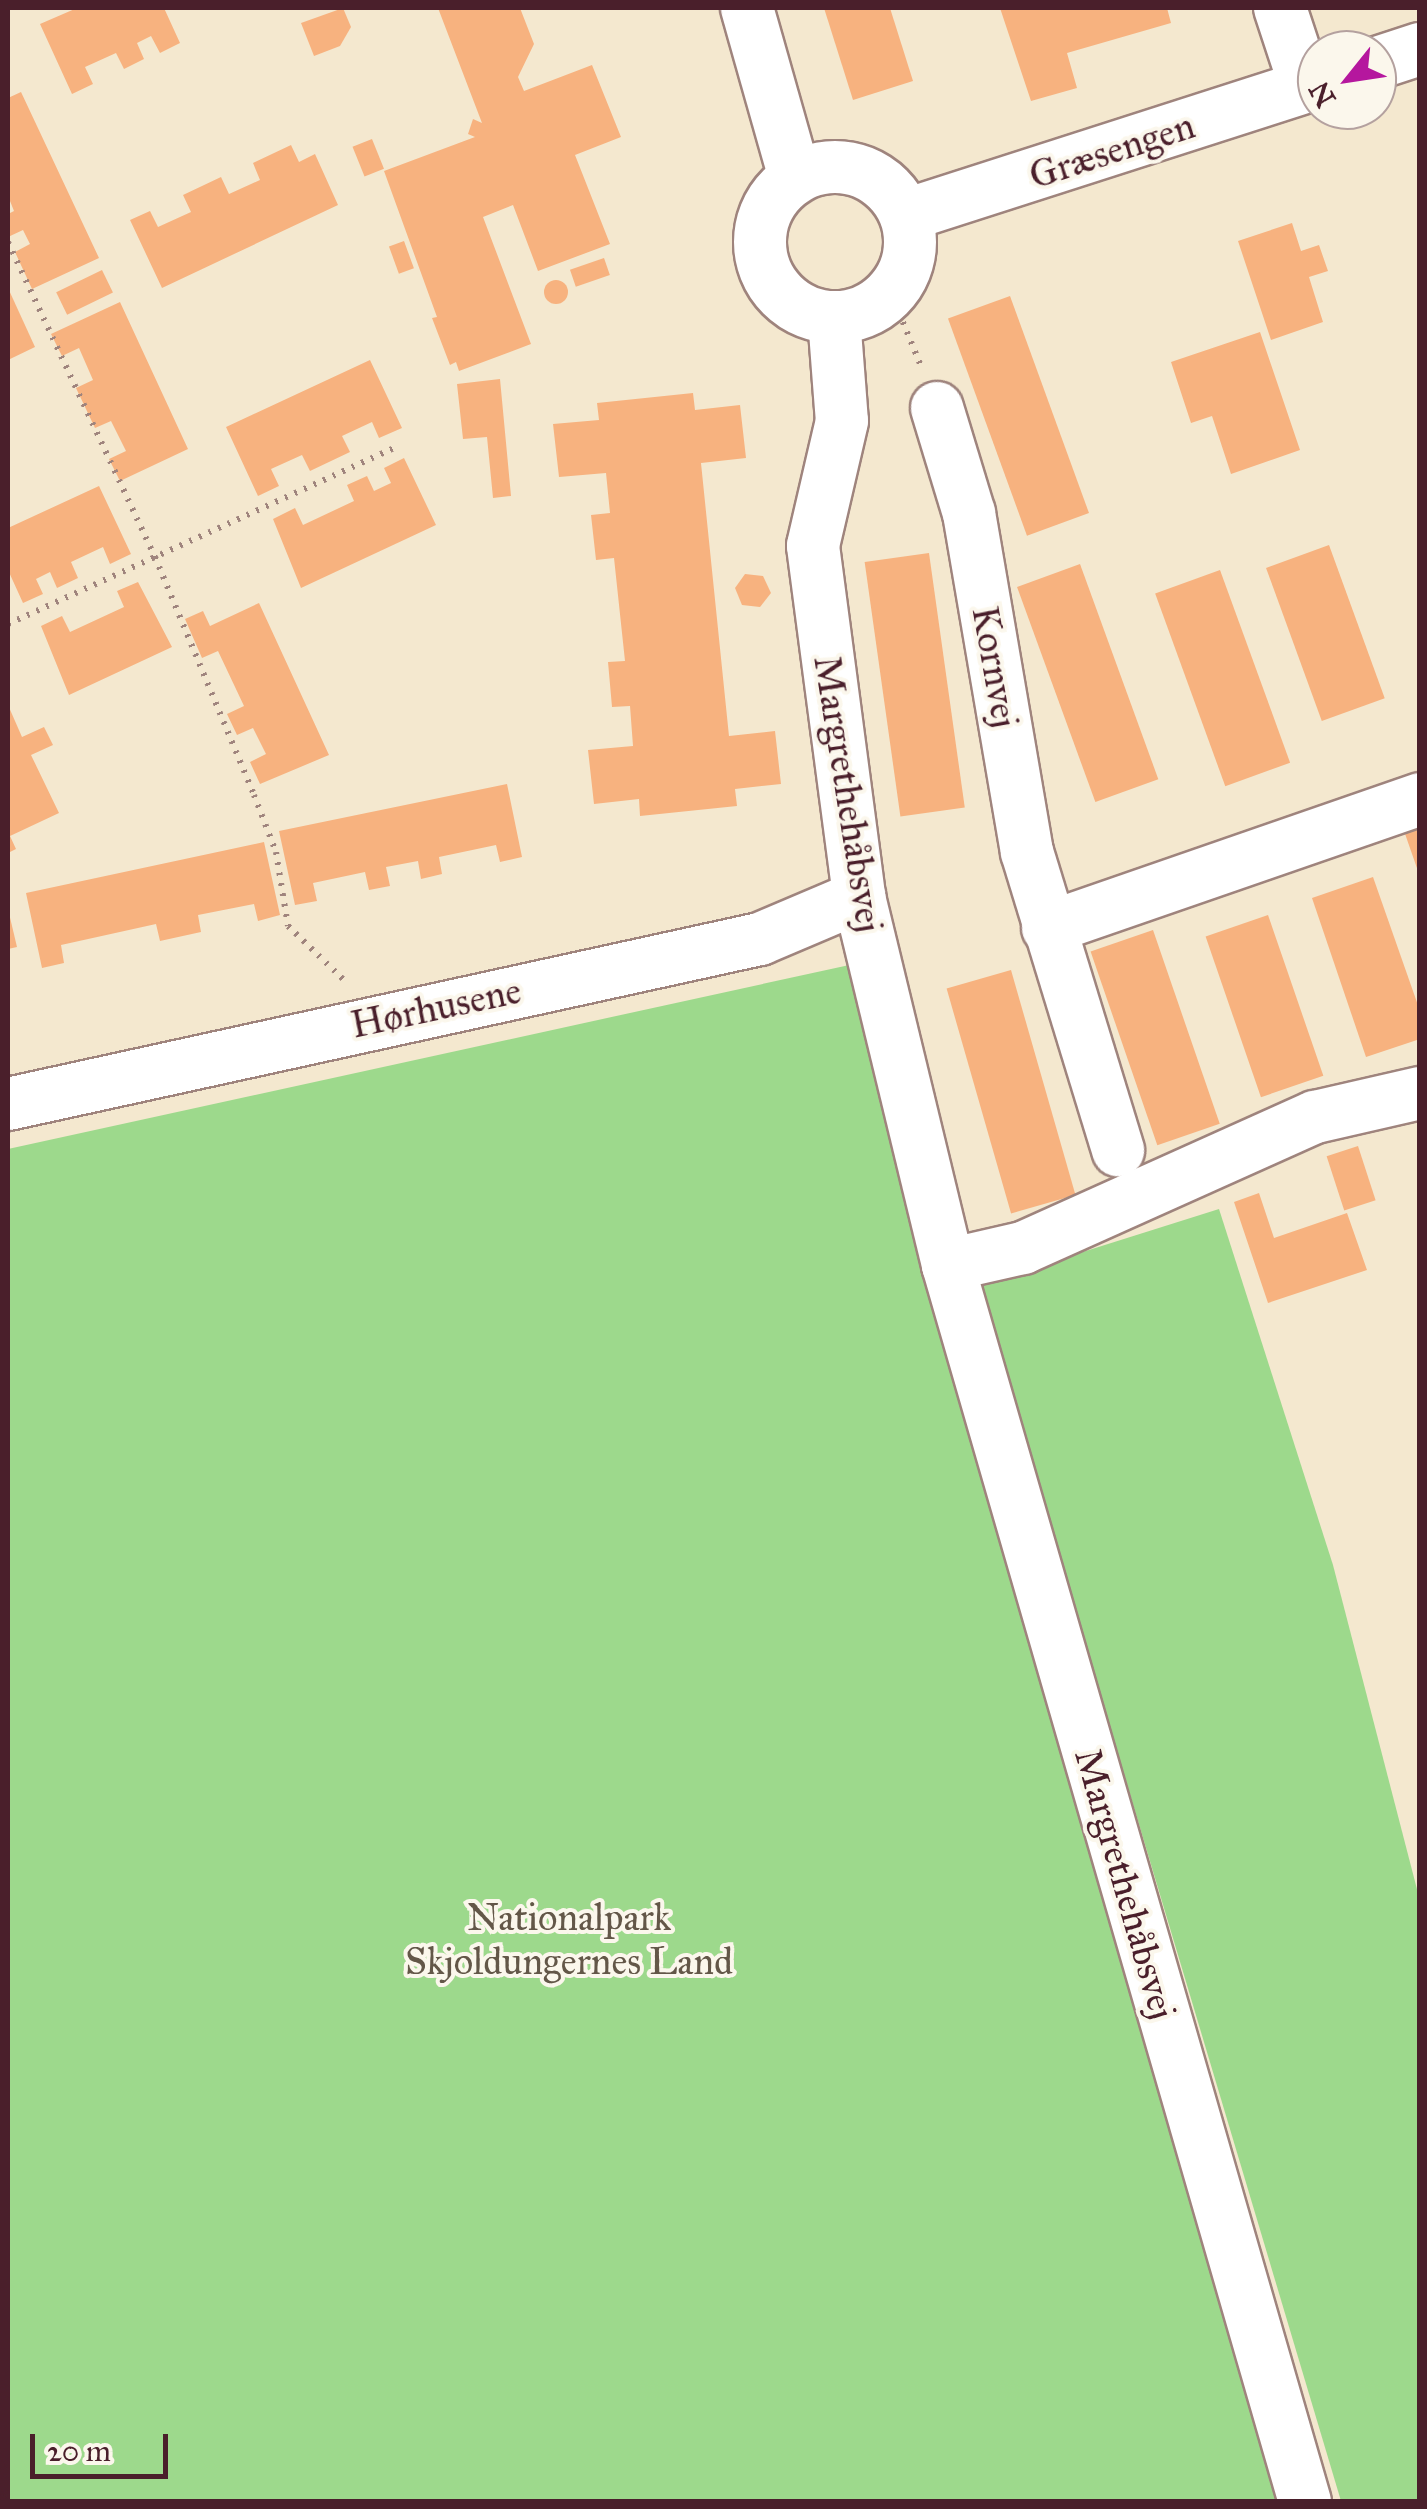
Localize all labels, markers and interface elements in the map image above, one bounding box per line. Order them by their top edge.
north arrow [1297,30,1397,130]
text: N [1301,75,1343,113]
street label: Græsengen [1024,103,1200,199]
street label: Kornvej [962,603,1028,731]
street label: Margrethehåbsvej [804,652,892,936]
street label: Hørhusene [347,968,525,1048]
street label: Margrethehåbsvej [1065,1743,1185,2025]
park label: Nationalpark Skjoldungernes Land [405,1895,733,1985]
scale bar [35,2414,172,2476]
text: 20 m [47,2433,111,2469]

